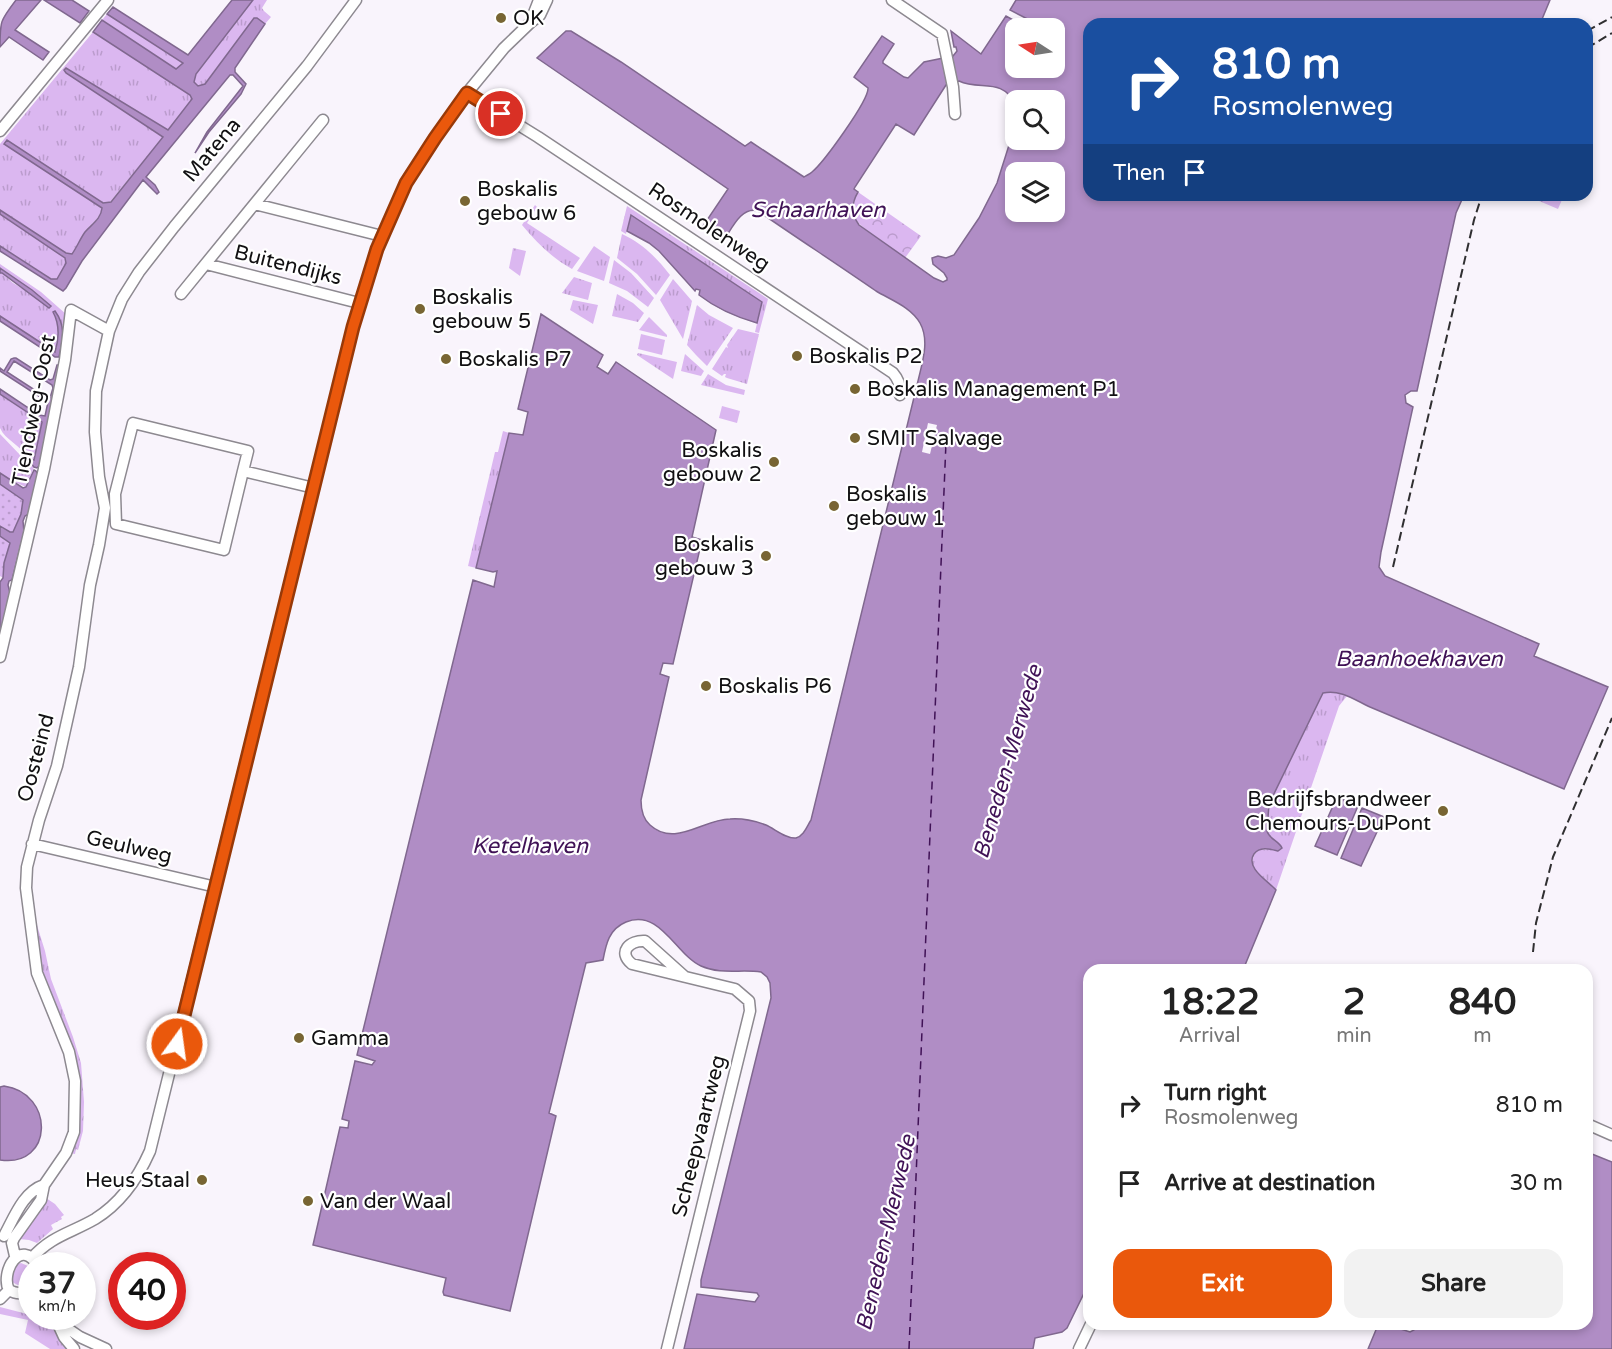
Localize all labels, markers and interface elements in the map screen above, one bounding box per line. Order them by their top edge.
place label: OK [513,6,544,31]
marker: OK [494,11,508,25]
north arrow [1005,18,1065,78]
map controls [1005,18,1065,222]
text: 810 m [1212,39,1341,90]
icon: right [1113,42,1191,120]
pin [475,88,526,139]
button: search [1005,90,1065,150]
text: Rosmolenweg [1212,90,1394,123]
icon: arrive [484,97,517,130]
street label: Matena [178,113,246,187]
icon: arrive [1178,156,1211,189]
text: Then [1113,160,1166,186]
button: layers [1005,162,1065,222]
place label: Boskalis gebouw 6 [477,177,576,226]
street label: Rosmolenweg [643,177,775,277]
marker: Boskalis gebouw 6 [458,194,472,208]
water label: Schaarhaven [751,197,886,223]
street label: Buitendijks [232,240,344,290]
place label: Boskalis gebouw 5 [432,285,531,334]
marker: Boskalis gebouw 5 [413,302,427,316]
street label: Tiendweg-Oost [7,332,61,488]
place label: Boskalis P2 [809,344,923,369]
place label: Boskalis P7 [458,347,572,372]
marker: Boskalis P2 [790,349,804,363]
marker: Boskalis P7 [439,352,453,366]
place label: Boskalis Management P1 [867,377,1120,402]
marker: Boskalis Management P1 [848,382,862,396]
place label: SMIT Salvage [867,426,1002,451]
marker: SMIT Salvage [848,431,862,445]
place label: Boskalis gebouw 2 [663,438,762,487]
marker: Boskalis gebouw 2 [767,455,781,469]
place label: Boskalis gebouw 1 [846,482,945,531]
marker: Boskalis gebouw 1 [827,499,841,513]
place label: Boskalis gebouw 3 [655,532,754,581]
marker: Boskalis gebouw 3 [759,549,773,563]
water label: Baanhoekhaven [1335,646,1503,672]
water label: Beneden-Merwede [968,661,1048,862]
place label: Boskalis P6 [718,674,832,699]
marker: Boskalis P6 [699,679,713,693]
street label: Oosteind [12,711,60,805]
place label: Bedrijfsbrandweer Chemours-DuPont [1245,787,1431,836]
marker: Bedrijfsbrandweer Chemours-DuPont [1436,804,1450,818]
street label: Geulweg [84,825,174,869]
water label: Ketelhaven [472,833,589,859]
text: 18:22 [1160,981,1260,1024]
text: 2 [1343,981,1365,1024]
text: 840 [1448,981,1516,1024]
position arrow [145,1012,209,1076]
text: Arrival [1179,1024,1241,1048]
text: min [1336,1024,1372,1048]
text: m [1473,1024,1492,1048]
place label: Gamma [311,1026,389,1051]
marker: Gamma [292,1031,306,1045]
street label: Scheepvaartweg [667,1052,731,1220]
text: Turn right [1164,1080,1266,1106]
icon: right [1113,1089,1146,1122]
text: 810 m [1496,1092,1563,1118]
text: Rosmolenweg [1164,1106,1298,1130]
water label: Beneden-Merwede [851,1131,922,1333]
icon: arrive [1113,1167,1146,1200]
place label: Heus Staal [85,1168,190,1193]
text: Arrive at destination [1164,1170,1375,1196]
text: 30 m [1509,1170,1563,1196]
marker: Heus Staal [195,1173,209,1187]
place label: Van der Waal [320,1189,451,1214]
marker: Van der Waal [301,1194,315,1208]
button: Exit [1113,1249,1332,1318]
button: Share [1344,1249,1563,1318]
speed limit sign: 40 [108,1252,186,1330]
text: 37 [38,1265,76,1302]
text: km/h [38,1297,76,1315]

